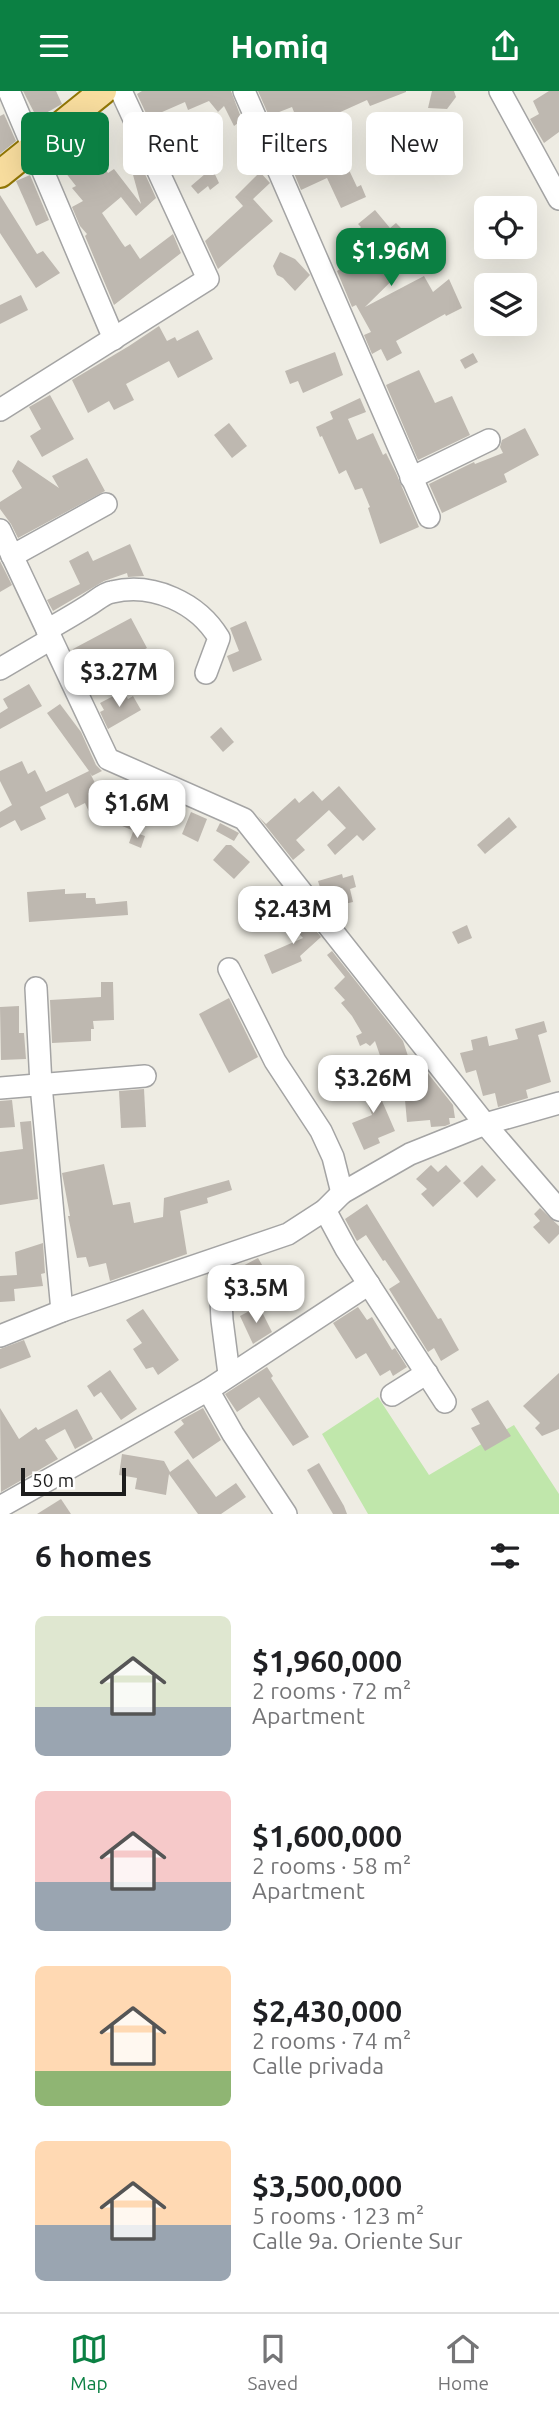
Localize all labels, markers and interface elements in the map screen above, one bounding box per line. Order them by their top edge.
icon: menu [35,27,73,65]
icon: share [486,27,524,65]
text: Homiq [230,28,329,64]
chip: Buy [21,112,109,175]
chip: Rent [123,112,223,175]
chip: Filters [237,112,352,175]
chip: New [366,112,463,175]
map controls [474,196,537,336]
button: locate [474,196,537,259]
pin: $1.96M [334,229,448,288]
text: $1.96M [352,238,430,263]
button: layers [474,273,537,336]
pin: $3.27M [62,649,176,709]
text: $3.27M [80,659,158,684]
pin: $1.6M [88,781,186,840]
text: $1.6M [104,790,170,815]
pin: $2.43M [236,887,350,946]
text: $2.43M [254,896,332,921]
pin: $3.26M [316,1055,430,1115]
text: $3.26M [334,1065,412,1090]
pin: $3.5M [207,1265,305,1325]
text: $3.5M [223,1275,289,1300]
scale bar [21,1465,126,1497]
text: 50 m [32,1469,74,1491]
icon: filters [486,1537,524,1575]
text: 6 homes [35,1539,152,1573]
icon: home [91,1644,175,1728]
text: $1,960,000 [252,1644,402,1678]
text: 2 rooms · 72 m² [252,1678,411,1703]
text: Apartment [252,1703,365,1728]
icon: home [91,1819,175,1903]
text: $1,600,000 [252,1819,402,1853]
text: 2 rooms · 58 m² [252,1853,411,1878]
text: Apartment [252,1878,365,1903]
icon: home [91,1994,175,2078]
text: $2,430,000 [252,1994,402,2028]
text: 2 rooms · 74 m² [252,2028,411,2053]
text: Calle privada [252,2053,384,2078]
icon: home [91,2169,175,2253]
text: $3,500,000 [252,2169,402,2203]
text: 5 rooms · 123 m² [252,2203,424,2228]
text: Calle 9a. Oriente Sur [252,2228,463,2253]
tab: Map [70,2330,108,2394]
tab: Saved [248,2330,298,2394]
tab: Home [438,2330,489,2394]

